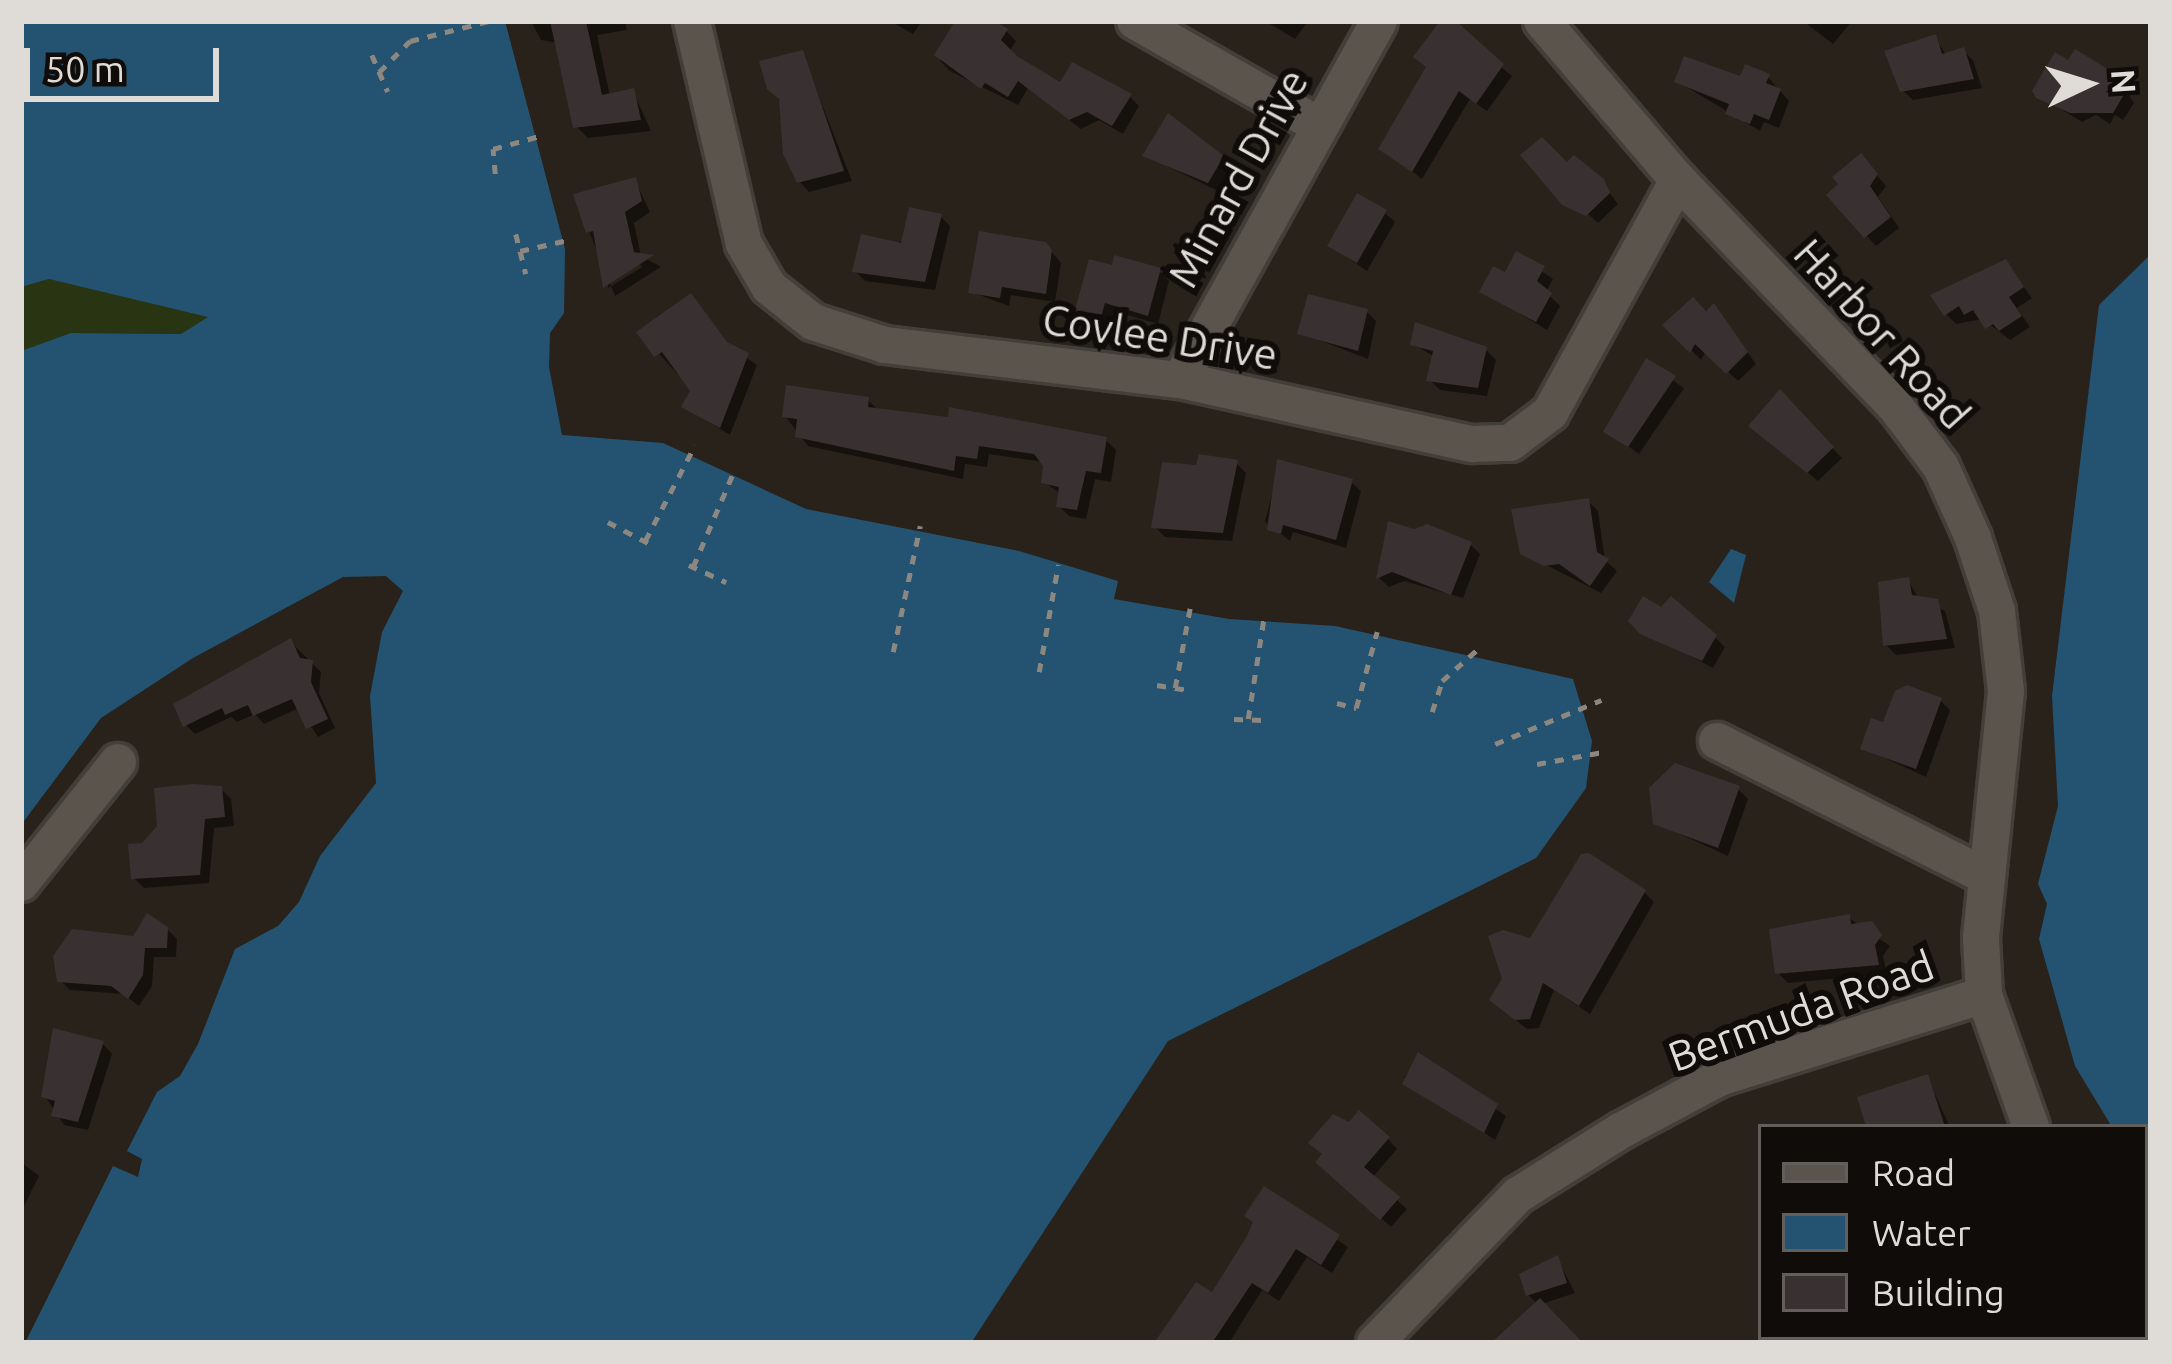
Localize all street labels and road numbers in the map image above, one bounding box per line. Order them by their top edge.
street label: Minard Drive [1157,60,1319,296]
street label: Harbor Road [1784,229,1980,439]
street label: Covlee Drive [1039,294,1281,380]
street label: Bermuda Road [1661,940,1941,1082]

